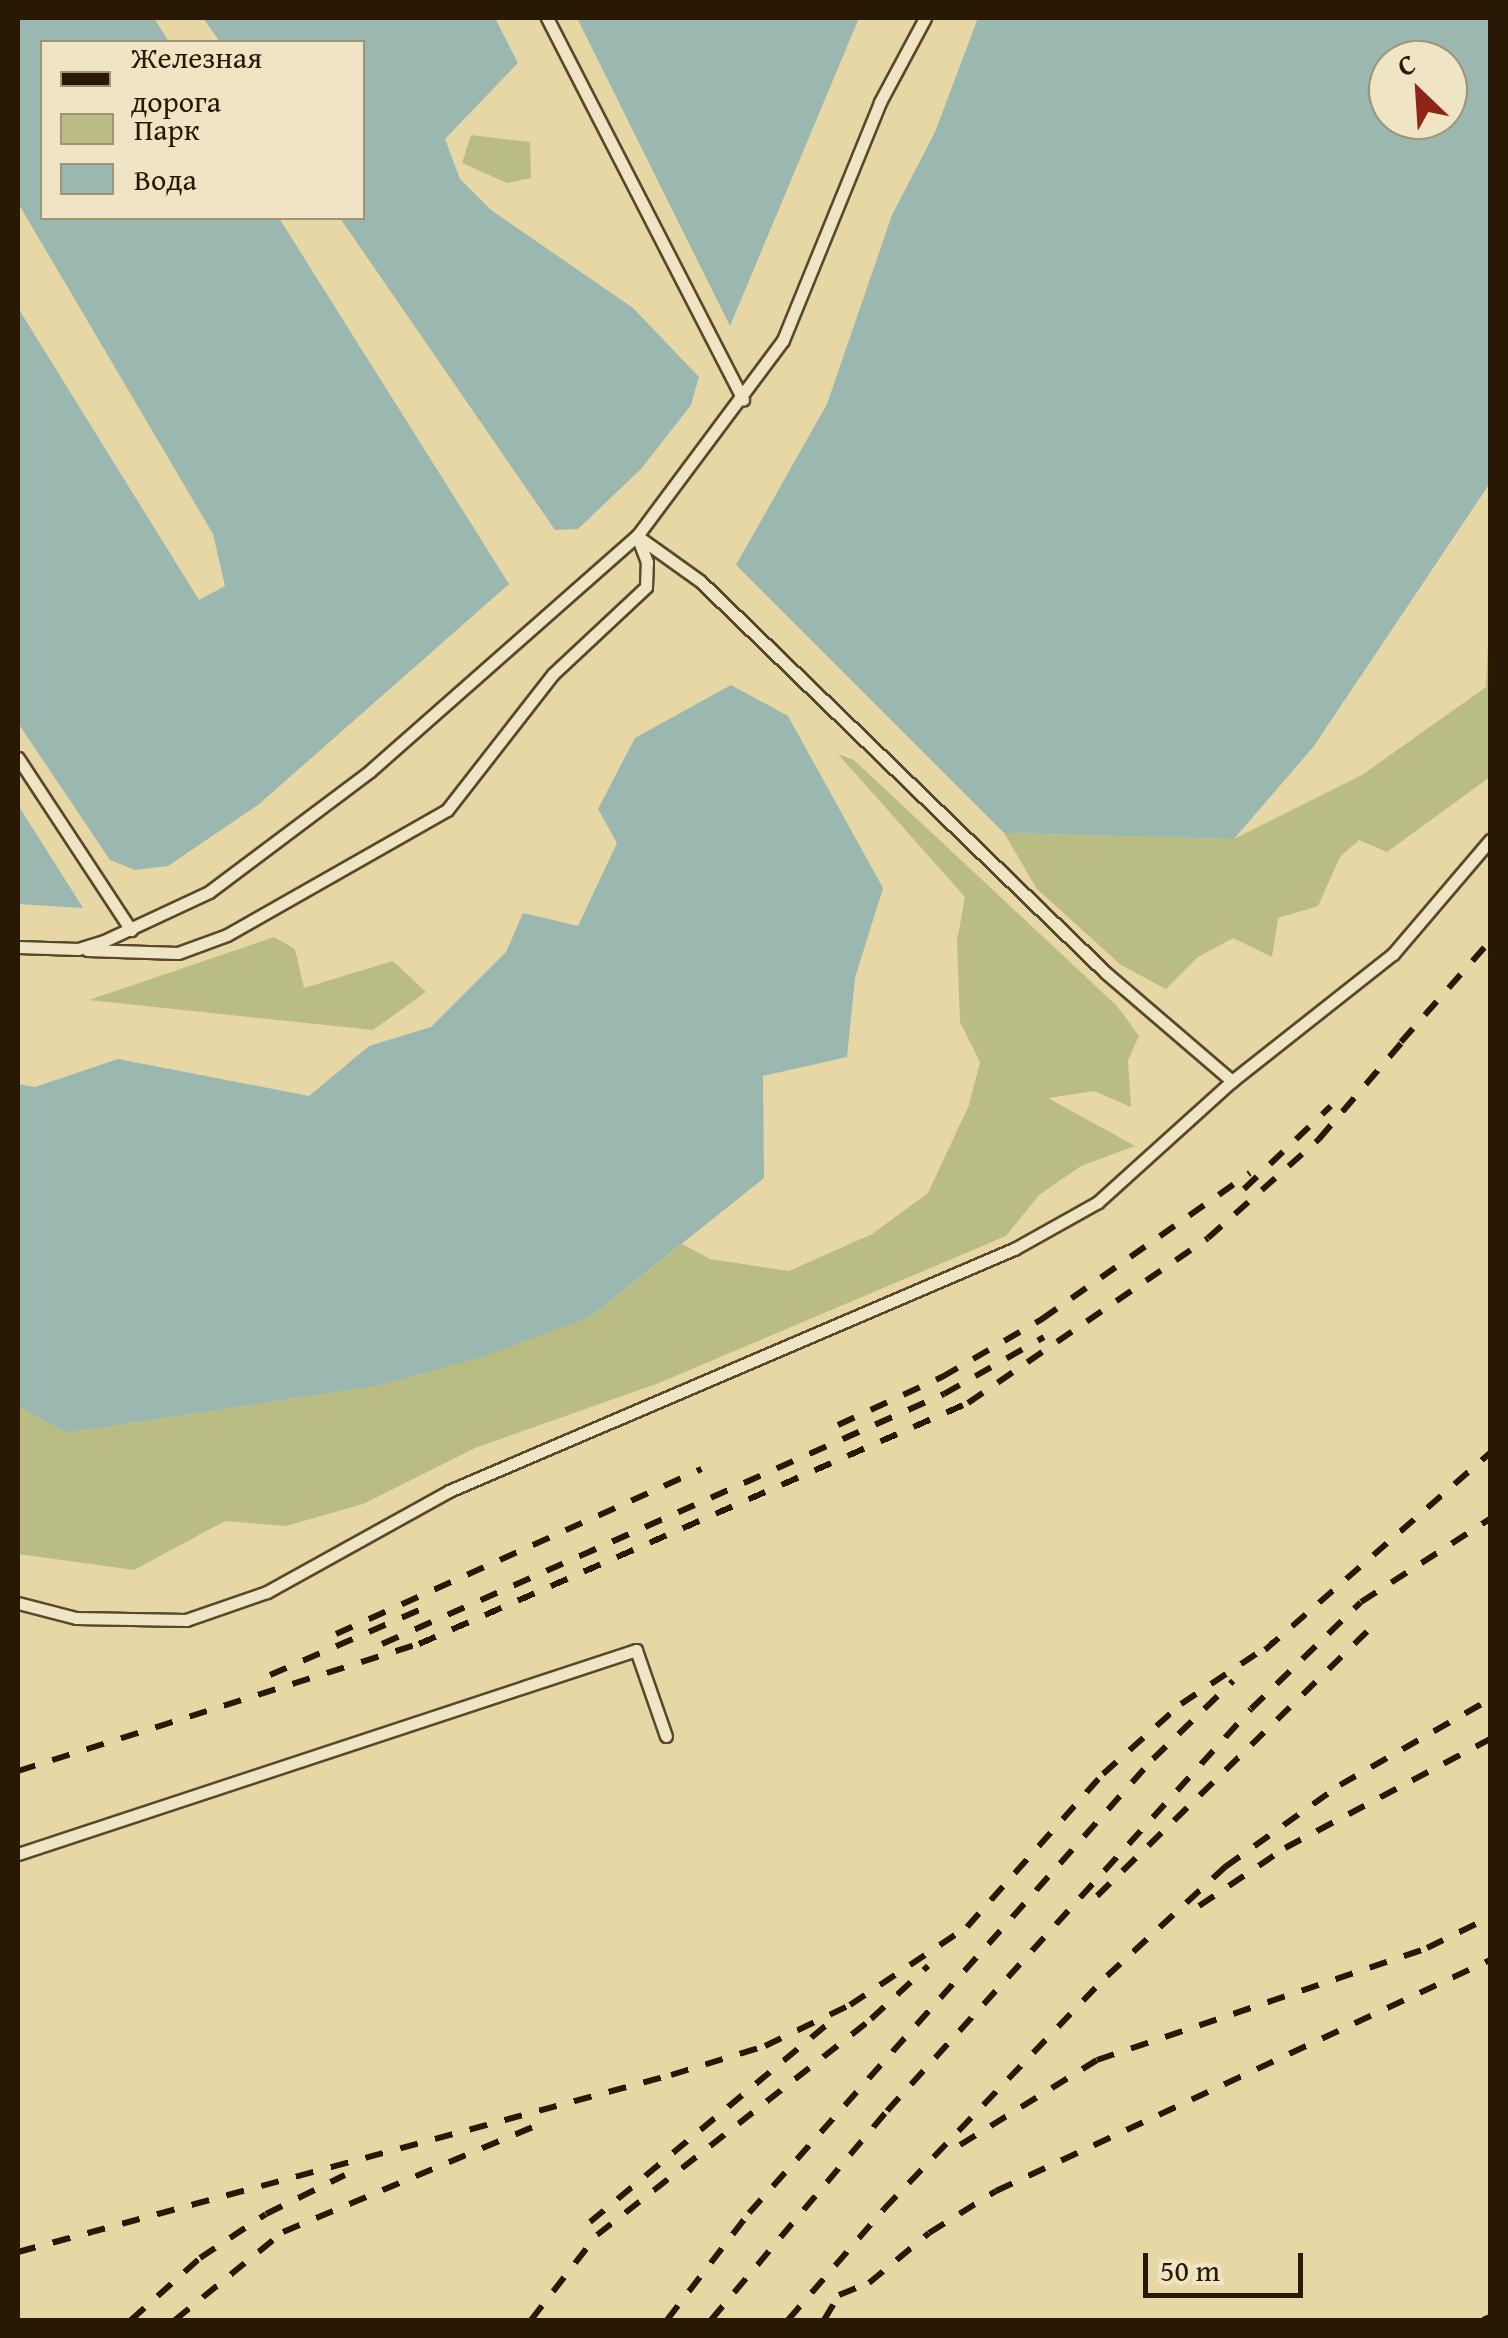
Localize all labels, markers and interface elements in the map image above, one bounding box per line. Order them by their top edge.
text: Железная дорога [131,35,262,123]
legend [40,40,365,220]
north arrow [1368,40,1468,140]
text: С [1390,42,1422,86]
text: Парк [134,107,200,151]
text: Вода [134,157,197,201]
scale bar [1148,2233,1308,2295]
text: 50 m [1160,2248,1220,2292]

